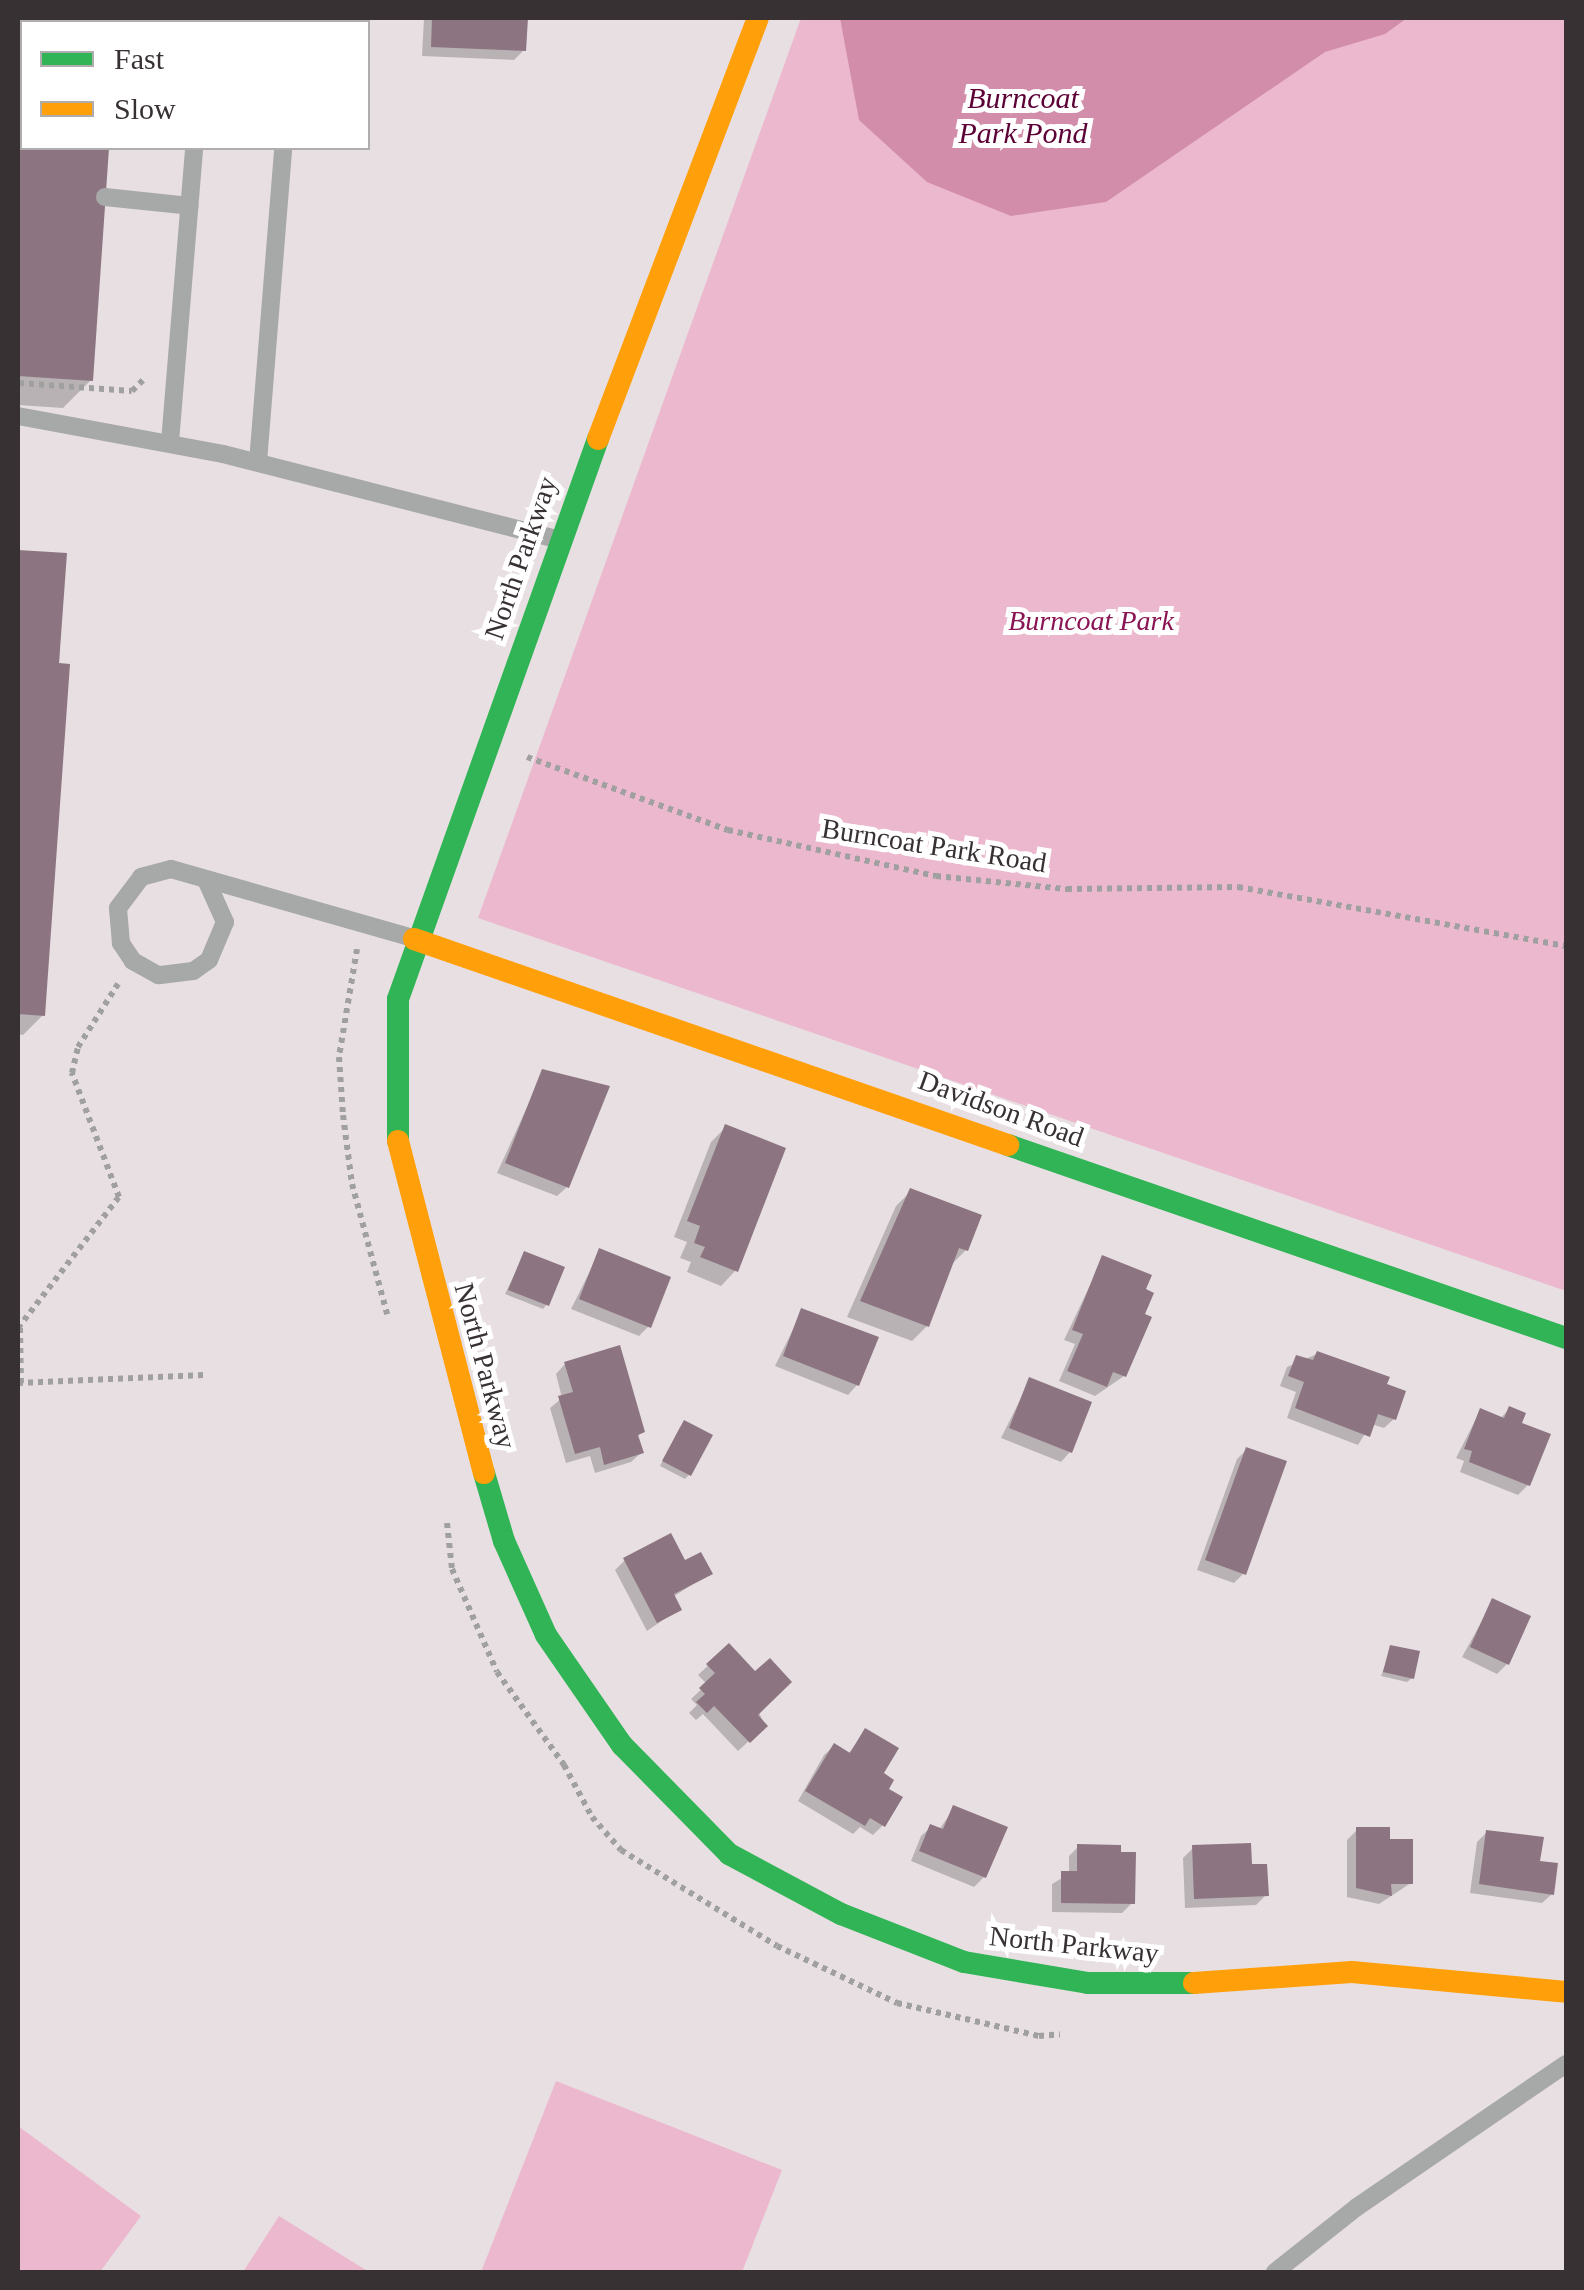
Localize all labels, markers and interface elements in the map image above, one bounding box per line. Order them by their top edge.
legend [20,20,370,150]
text: Fast [114,42,164,75]
water label: Burncoat Park Pond [958,80,1088,150]
text: Slow [114,92,176,125]
street label: North Parkway [477,472,565,644]
park label: Burncoat Park [1008,604,1174,638]
street label: Burncoat Park Road [819,812,1049,880]
street label: Davidson Road [914,1064,1088,1154]
street label: North Parkway [447,1279,523,1453]
street label: North Parkway [988,1919,1160,1971]

